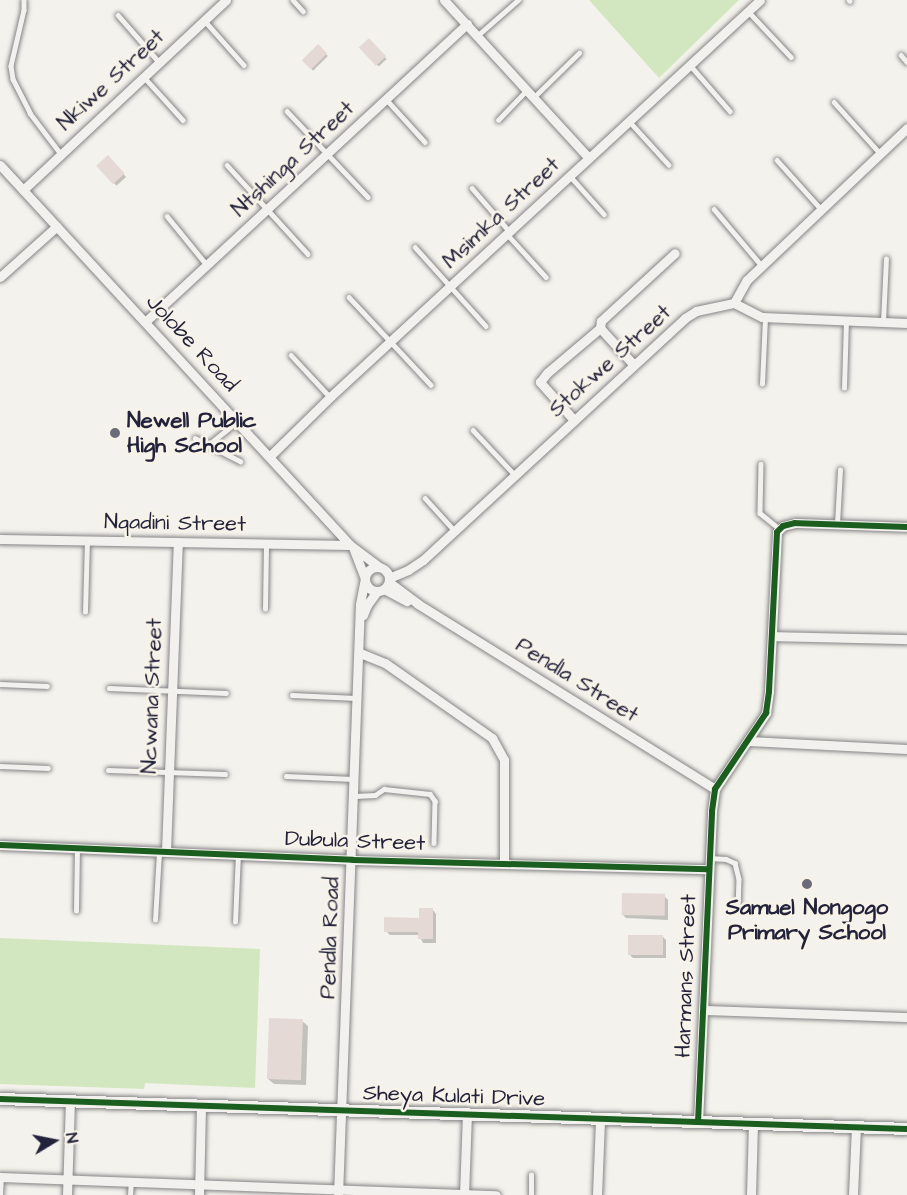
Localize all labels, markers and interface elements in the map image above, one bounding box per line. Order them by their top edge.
street label: Nkiwe Street [52,24,170,136]
street label: Ntshinga Street [226,95,360,223]
street label: Msimka Street [437,152,565,274]
street label: Jolobe Road [140,289,244,397]
street label: Stokwe Street [543,299,677,423]
place label: Newell Public High School [127,407,256,458]
marker: Newell Public High School [108,426,122,440]
street label: Nqadini Street [104,509,246,537]
street label: Ncwana Street [136,618,168,774]
street label: Pendla Street [511,632,643,728]
street label: Dubula Street [284,825,426,857]
street label: Pendla Road [315,876,345,1000]
marker: Samuel Nongogo Primary School [800,877,814,891]
street label: Harmans Street [670,894,702,1058]
place label: Samuel Nongogo Primary School [726,894,888,945]
street label: Sheya Kulati Drive [362,1080,546,1112]
north arrow [24,1111,84,1171]
text: N [60,1131,83,1145]

